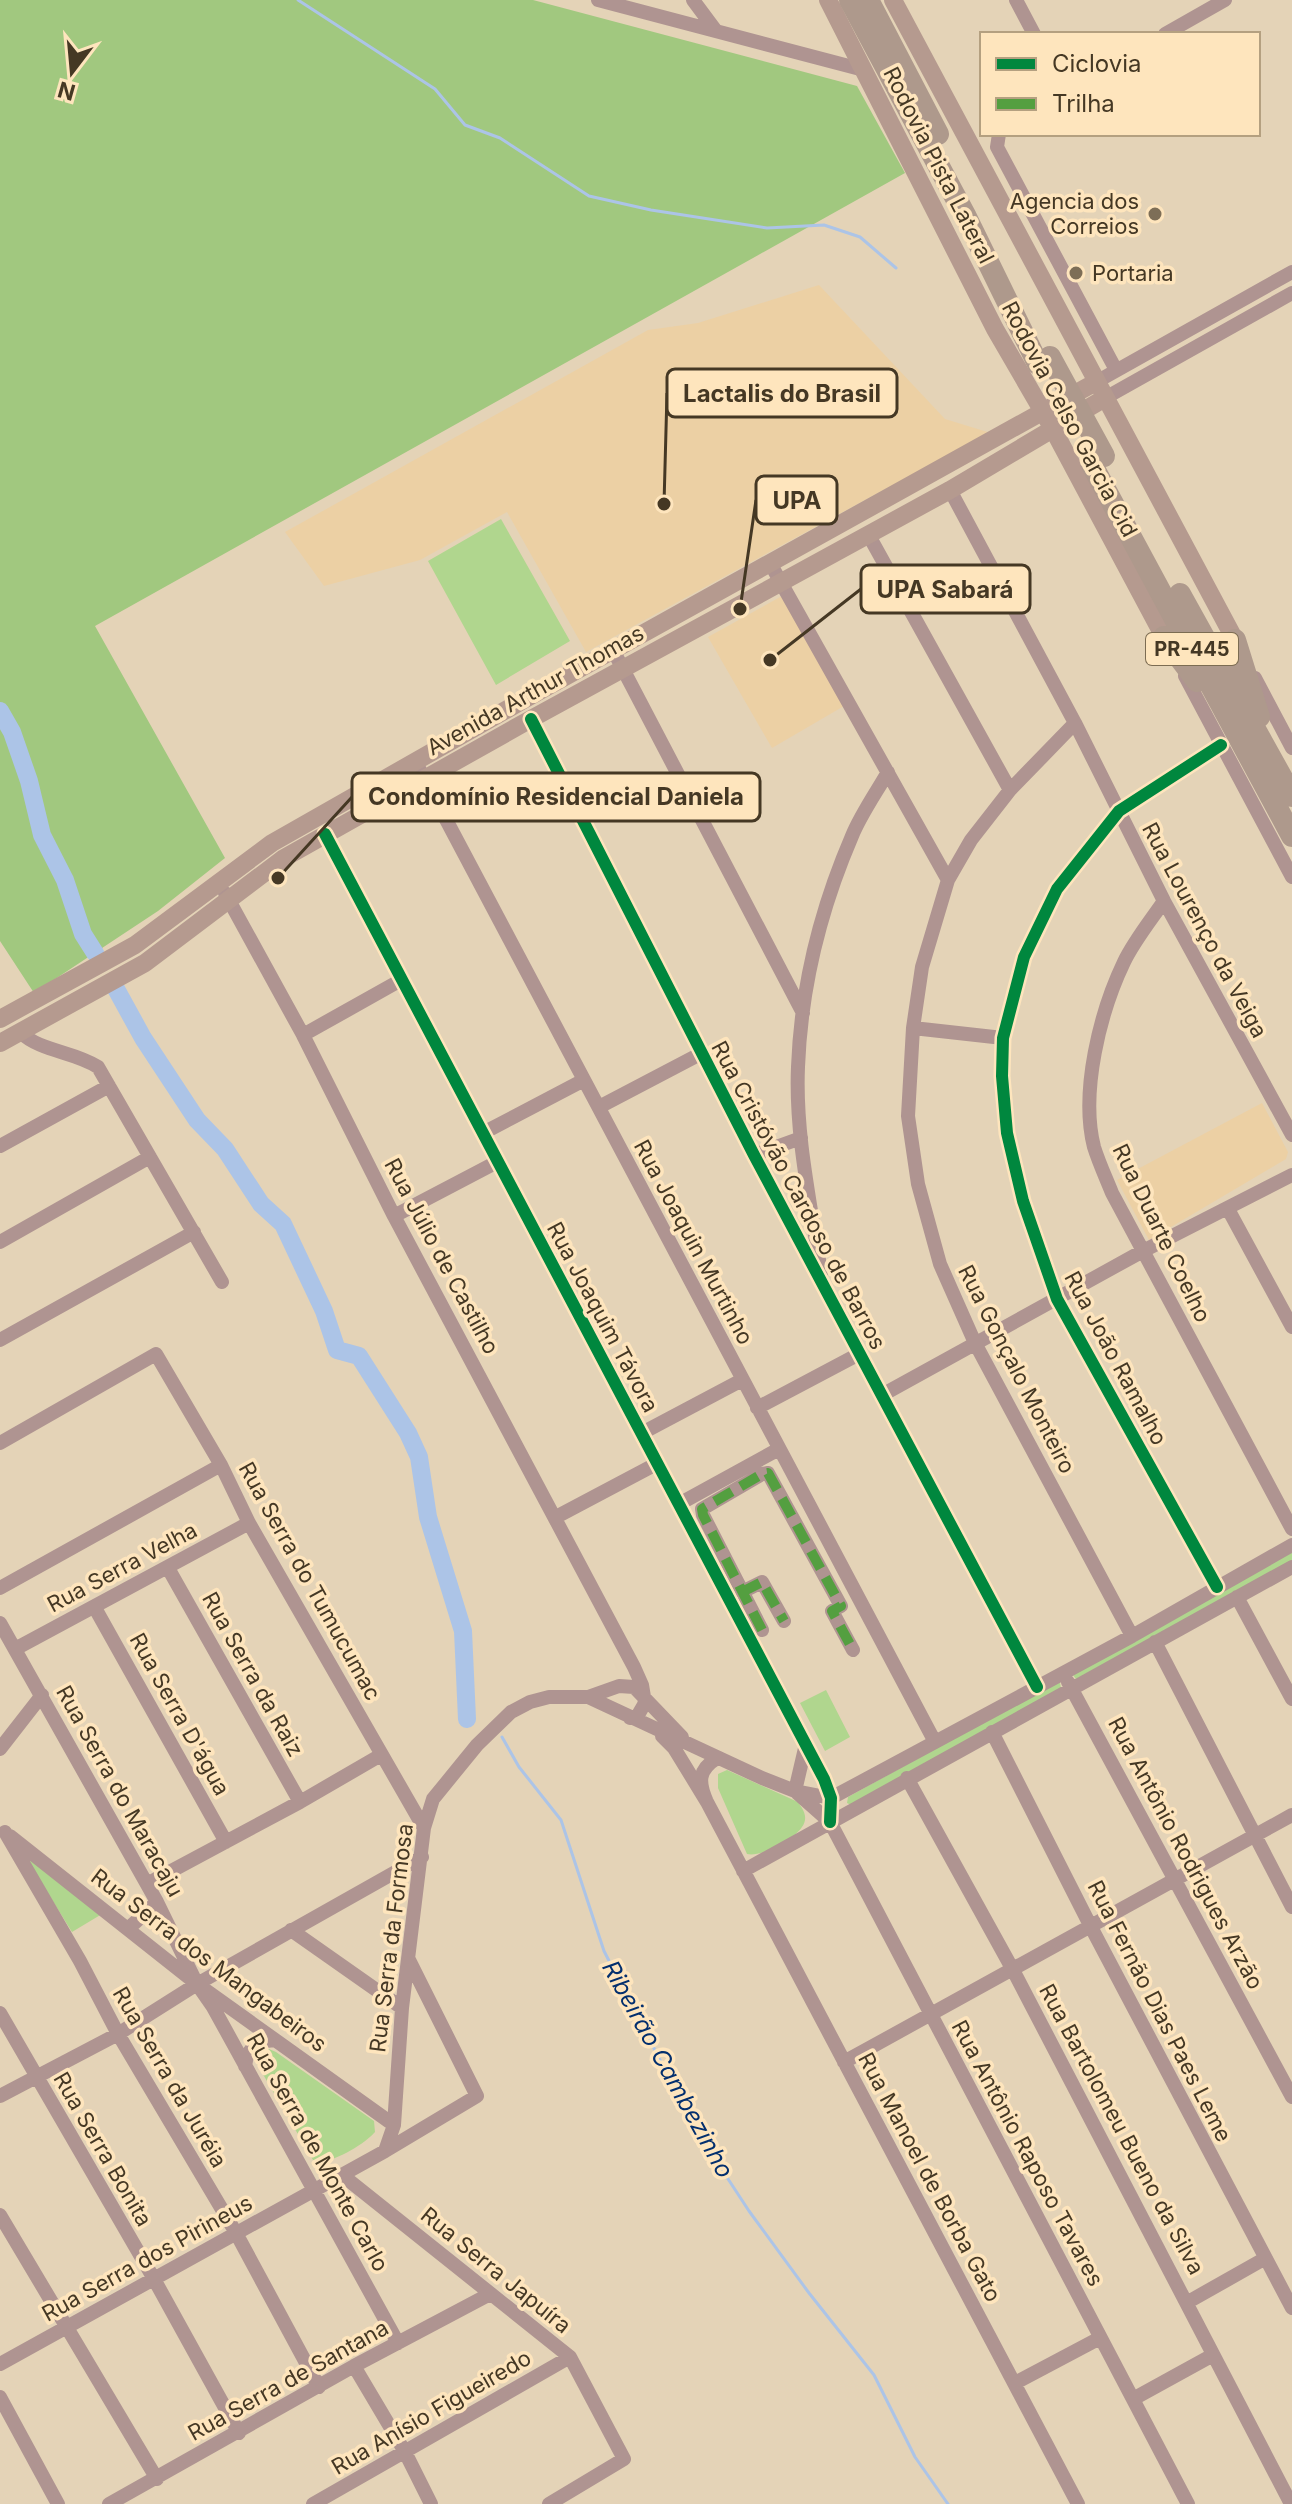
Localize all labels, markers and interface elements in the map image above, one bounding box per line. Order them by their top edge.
north arrow [32,32,112,112]
legend [980,32,1260,136]
text: Ciclovia [1052,49,1142,78]
street label: Rodovia Pista Lateral [878,62,1000,268]
text: N [55,76,78,106]
text: Trilha [1052,89,1115,118]
place label: Agencia dos Correios [1010,188,1139,239]
marker: Agencia dos Correios [1146,205,1164,223]
place label: Portaria [1092,260,1174,286]
marker: Portaria [1067,264,1085,282]
street label: Rodovia Celso Garcia Cid [997,297,1143,541]
callout: Lactalis do Brasil [667,369,897,417]
text: Lactalis do Brasil [683,379,881,408]
callout: UPA [756,476,837,524]
text: UPA [772,486,822,515]
callout: UPA Sabará [861,565,1030,613]
text: UPA Sabará [876,575,1014,604]
street label: Avenida Arthur Thomas [422,620,648,760]
road number: PR-445 [1146,633,1238,665]
callout: Condomínio Residencial Daniela [352,773,760,821]
text: Condomínio Residencial Daniela [368,782,744,811]
street label: Rua Lourenço da Veiga [1137,818,1273,1042]
street label: Rua Cristóvão Cardoso de Barros [706,1036,892,1354]
street label: Rua Joaquin Murtinho [629,1135,759,1349]
street label: Rua Duarte Coelho [1108,1140,1216,1326]
street label: Rua Júlio de Castilho [379,1154,505,1358]
street label: Rua Joaquim Távora [542,1217,664,1417]
street label: Rua Gonçalo Monteiro [953,1260,1081,1478]
street label: Rua João Ramalho [1059,1267,1173,1449]
street label: Rua Serra do Tumucumac [234,1457,386,1705]
street label: Rua Serra Velha [43,1517,201,1617]
street label: Rua Serra da Raiz [197,1587,309,1761]
street label: Rua Serra D'água [125,1628,235,1800]
street label: Rua Serra do Maracaju [51,1681,189,1901]
street label: Rua Antônio Rodrigues Arzão [1103,1712,1269,1994]
street label: Rua Serra da Formosa [364,1822,418,2054]
street label: Rua Serra dos Mangabeiros [86,1863,332,2057]
street label: Rua Fernão Dias Paes Leme [1083,1876,1237,2146]
water label: Ribeirão Cambezinho [596,1955,740,2183]
street label: Rua Bartolomeu Bueno da Silva [1034,1979,1210,2279]
street label: Rua Serra da Juréia [108,1982,232,2172]
street label: Rua Antônio Raposo Tavares [947,2016,1109,2290]
street label: Rua Serra de Monte Carlo [242,2028,394,2276]
street label: Rua Manoel de Borba Gato [853,2048,1007,2306]
street label: Rua Serra Bonita [48,2067,158,2231]
street label: Rua Serra dos Pirineus [37,2189,257,2327]
street label: Rua Serra Japuíra [416,2202,576,2338]
street label: Rua Serra de Santana [183,2314,393,2446]
street label: Rua Anísio Figueiredo [327,2344,535,2480]

